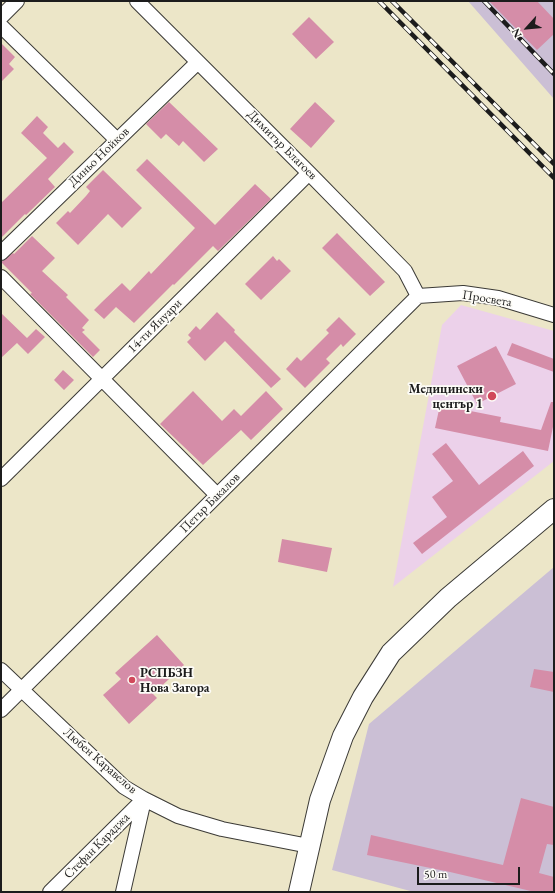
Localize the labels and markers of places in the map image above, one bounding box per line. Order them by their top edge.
place label: Медицински център 1 [409,381,483,412]
marker: Медицински център 1 [486,390,498,402]
place label: РСПБЗН Нова Загора [140,665,209,696]
marker: РСПБЗН Нова Загора [127,675,137,685]

